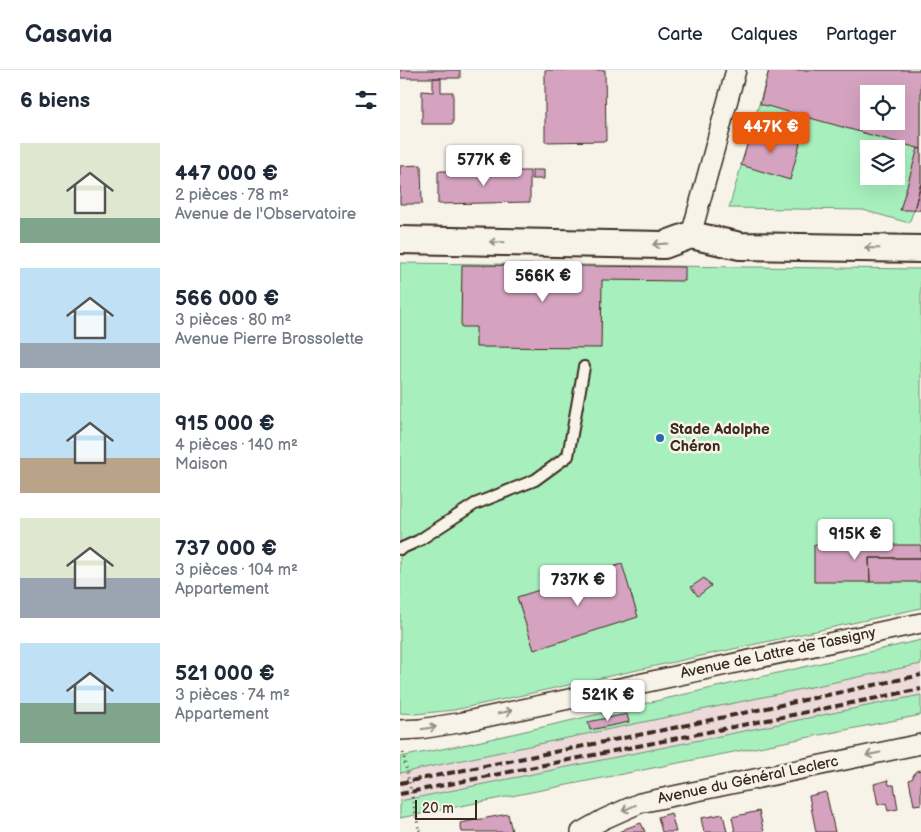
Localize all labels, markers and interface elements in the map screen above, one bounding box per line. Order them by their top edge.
text: Casavia [25,20,112,49]
text: Carte [657,24,703,45]
text: Calques [731,24,798,45]
text: Partager [826,24,896,45]
map controls [860,85,905,185]
button: locate [860,85,905,130]
icon: filters [352,86,380,114]
text: 6 biens [20,88,90,113]
pin: 447K € [730,112,812,154]
text: 447K € [744,118,798,137]
button: layers [860,140,905,185]
pin: 577K € [443,144,525,187]
text: 577K € [457,151,511,170]
text: 447 000 € [175,161,278,186]
icon: home [60,163,120,223]
text: 2 pièces · 78 m² [175,186,289,205]
text: Avenue de l'Observatoire [175,205,356,224]
one-way arrow [490,237,506,247]
one-way arrow [652,239,668,249]
one-way arrow [865,243,881,253]
pin: 566K € [502,260,584,303]
text: 566K € [515,267,571,286]
text: 566 000 € [175,286,279,311]
icon: home [60,288,120,348]
text: 3 pièces · 80 m² [175,311,291,330]
text: Avenue Pierre Brossolette [175,330,364,349]
text: 915 000 € [175,411,275,436]
icon: home [60,413,120,473]
place label: Stade Adolphe Chéron [670,420,770,456]
marker: Stade Adolphe Chéron [654,432,666,444]
text: 4 pièces · 140 m² [175,436,298,455]
text: Maison [175,455,228,474]
pin: 915K € [814,518,896,561]
text: 915K € [829,525,881,544]
text: 737 000 € [175,536,277,561]
icon: home [60,538,120,598]
text: 3 pièces · 104 m² [175,561,298,580]
pin: 737K € [537,564,619,607]
text: 737K € [551,571,605,590]
text: Appartement [175,580,269,599]
street label: Avenue de Lattre de Tassigny [679,623,878,683]
text: 521 000 € [175,661,275,686]
icon: home [60,663,120,723]
pin: 521K € [567,680,649,722]
text: 3 pièces · 74 m² [175,686,290,705]
text: 521K € [582,686,634,705]
text: Appartement [175,705,269,724]
one-way arrow [497,707,513,717]
one-way arrow [421,722,437,732]
one-way arrow [866,750,882,759]
street label: Avenue du Général Leclerc [656,752,840,808]
scale bar [415,797,478,820]
text: 20 m [422,800,454,817]
one-way arrow [622,803,637,813]

